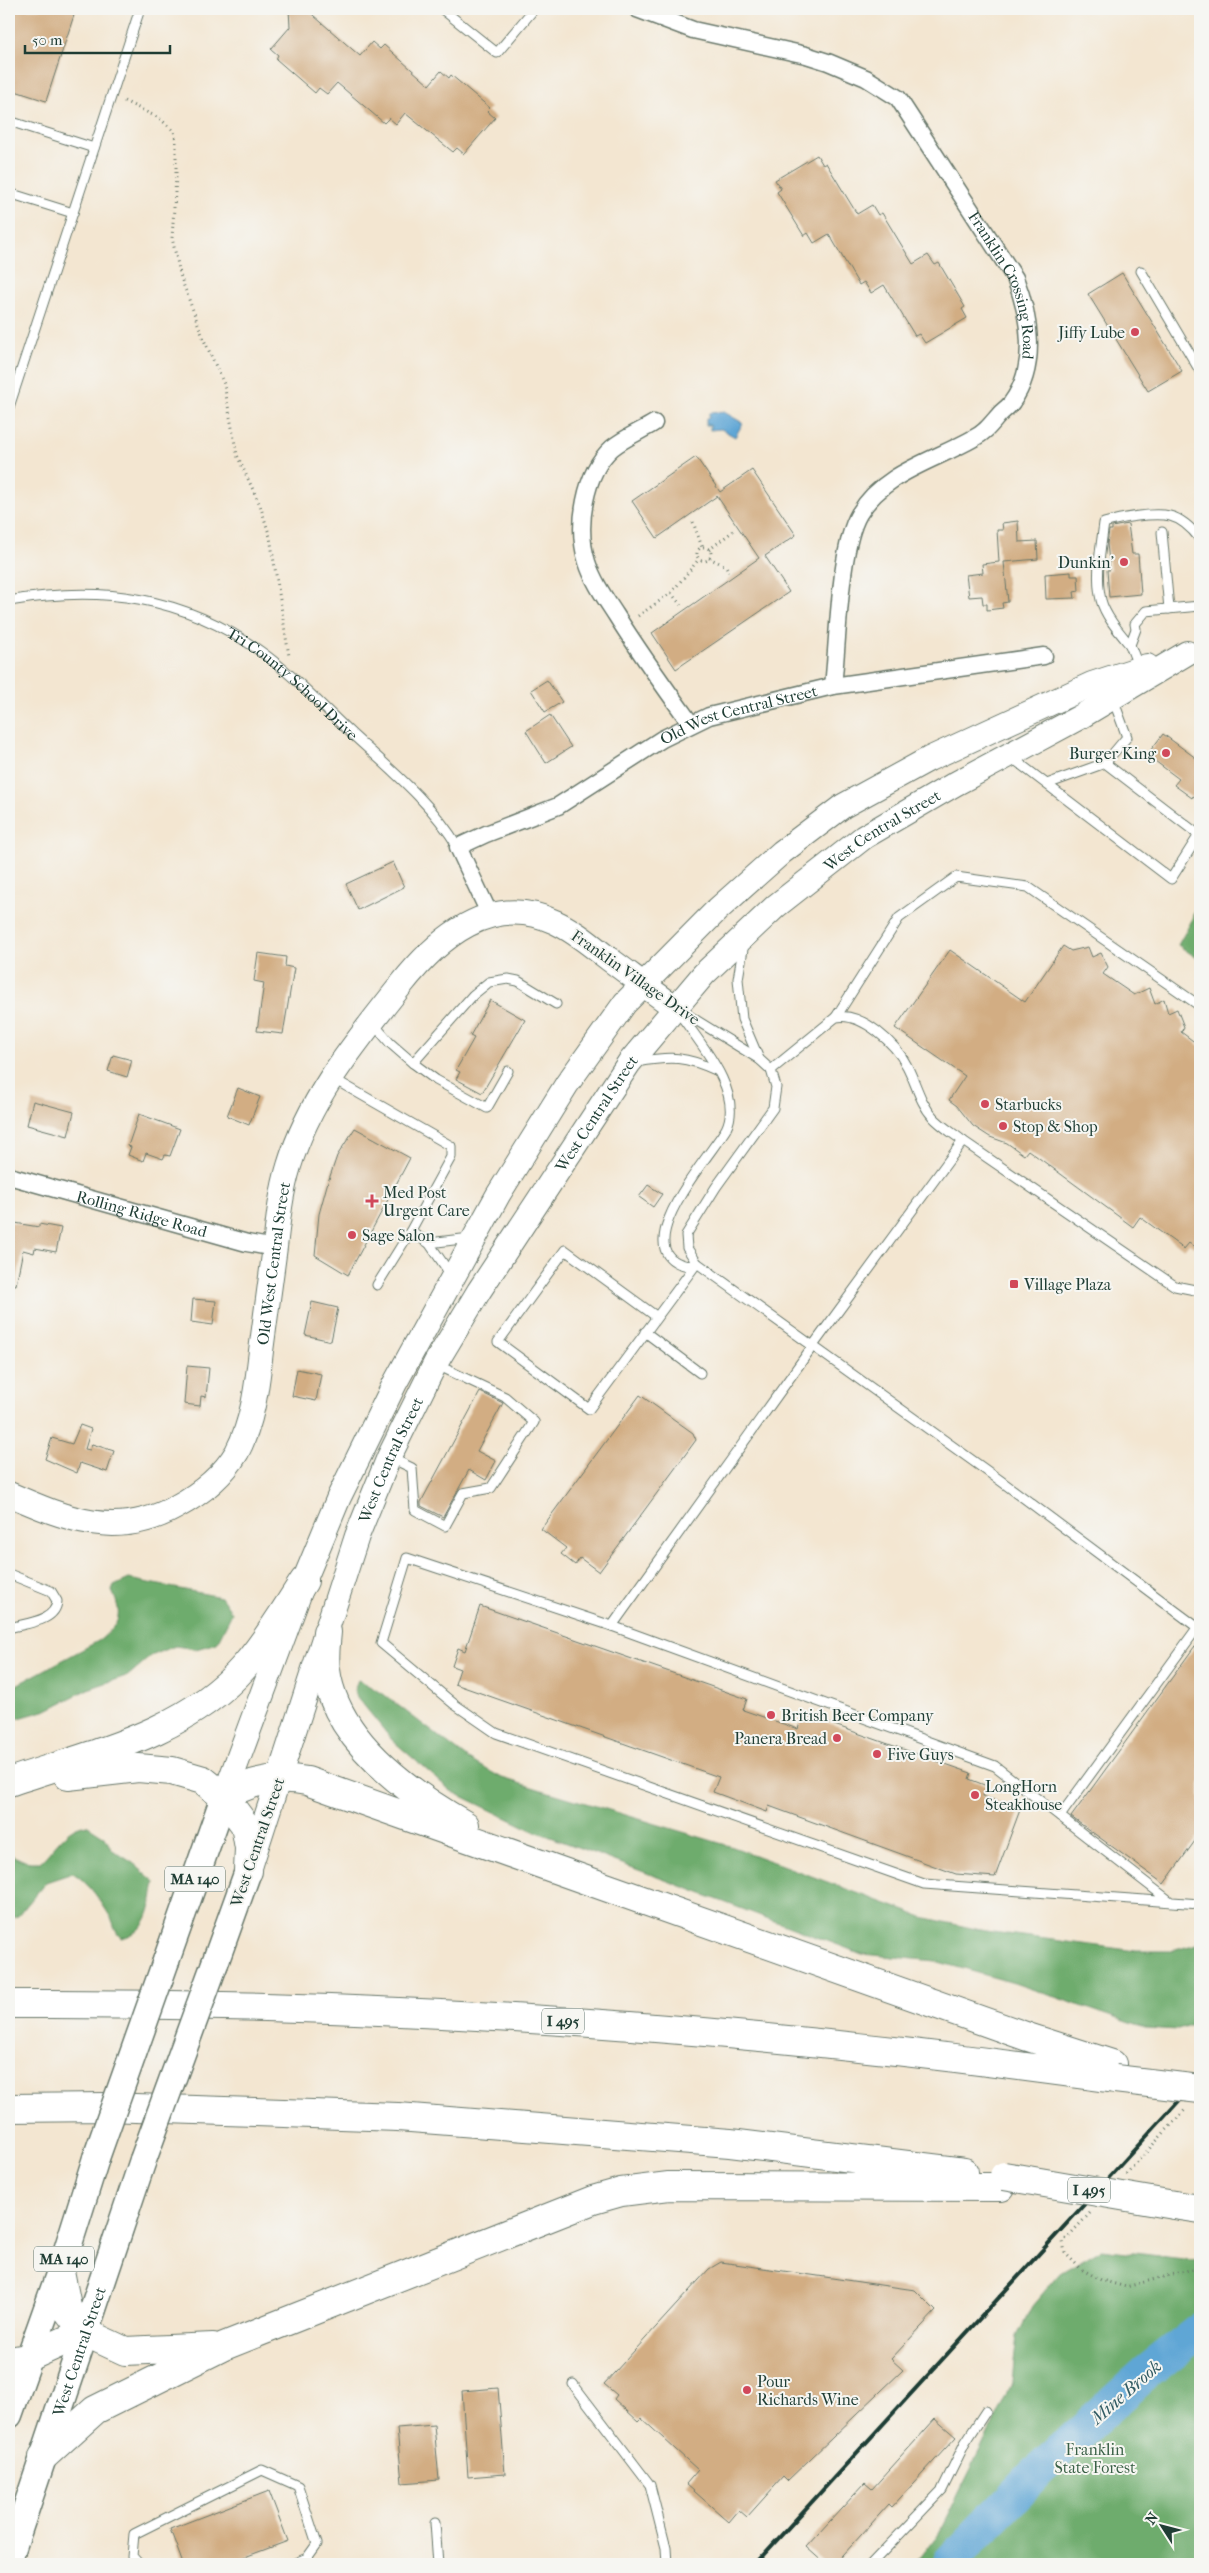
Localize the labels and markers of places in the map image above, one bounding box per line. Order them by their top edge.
place label: Jiffy Lube [1056,323,1125,342]
marker: Jiffy Lube [1129,326,1141,338]
place label: Dunkin' [1058,553,1114,572]
marker: Dunkin' [1118,556,1130,568]
place label: Burger King [1069,744,1156,763]
marker: Burger King [1160,747,1172,759]
place label: Starbucks [995,1095,1062,1114]
marker: Starbucks [979,1098,991,1110]
place label: Stop & Shop [1013,1117,1098,1136]
marker: Stop & Shop [997,1120,1009,1132]
place label: Med Post Urgent Care [383,1183,470,1220]
marker: Med Post Urgent Care [365,1194,379,1208]
place label: Sage Salon [362,1226,436,1245]
marker: Sage Salon [346,1229,358,1241]
place label: Village Plaza [1023,1275,1112,1294]
marker: Village Plaza [1008,1278,1020,1290]
place label: British Beer Company [781,1706,934,1725]
marker: British Beer Company [765,1709,777,1721]
place label: Panera Bread [734,1729,827,1748]
marker: Panera Bread [831,1732,843,1744]
place label: Five Guys [887,1745,954,1764]
marker: Five Guys [871,1748,883,1760]
place label: LongHorn Steakhouse [985,1777,1062,1814]
marker: LongHorn Steakhouse [969,1789,981,1801]
place label: Pour Richards Wine [757,2372,859,2409]
marker: Pour Richards Wine [741,2384,753,2396]

